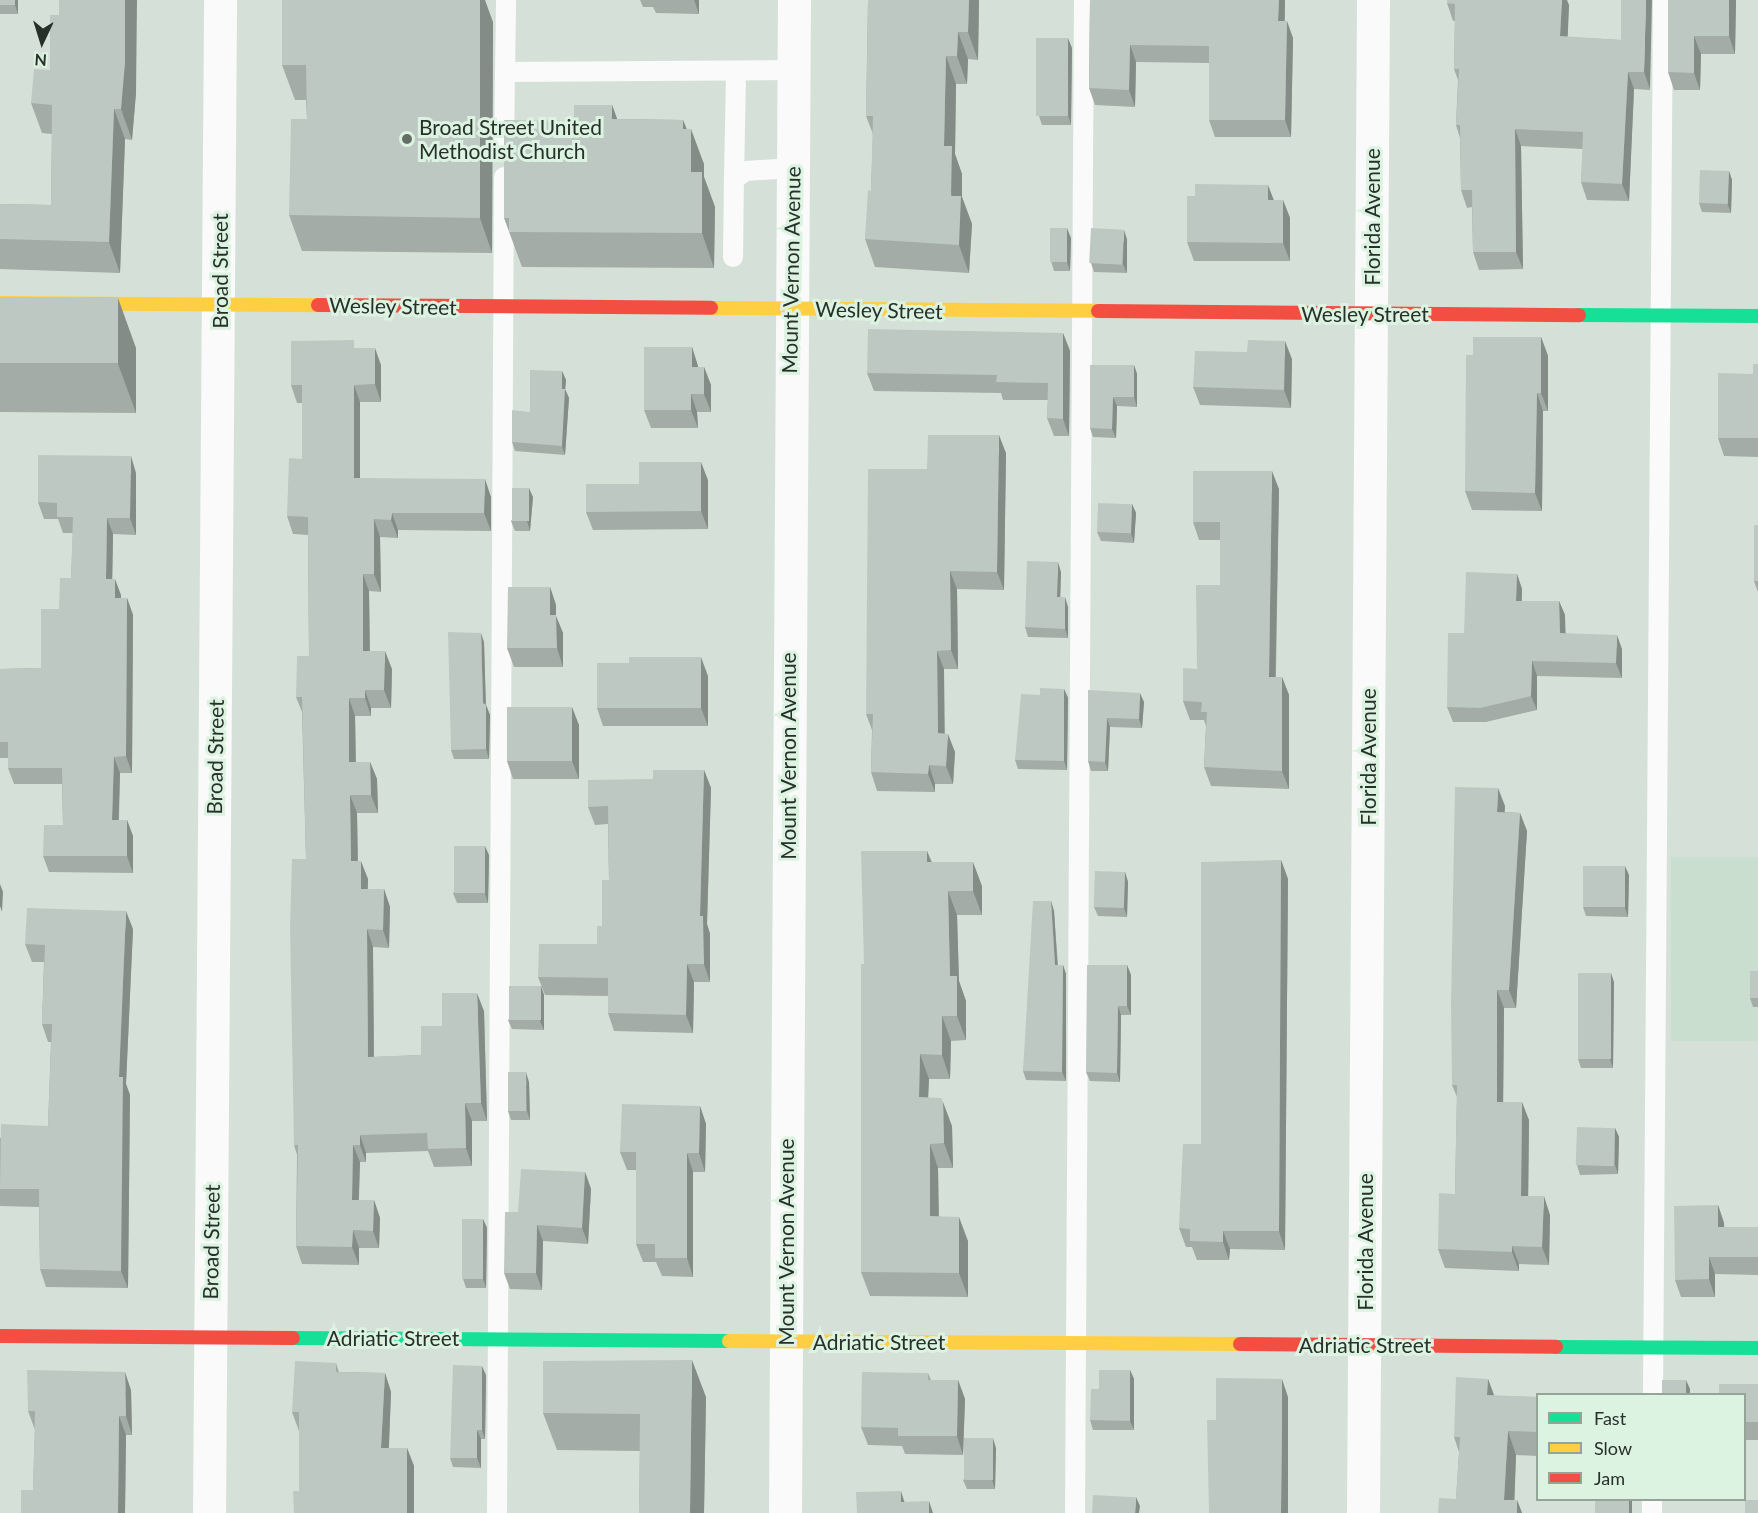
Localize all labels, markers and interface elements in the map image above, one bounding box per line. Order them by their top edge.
north arrow [12,12,72,72]
text: N [34,51,48,70]
place label: Broad Street United Methodist Church [419,114,602,164]
marker: Broad Street United Methodist Church [400,132,414,146]
street label: Florida Avenue [1359,148,1385,286]
street label: Mount Vernon Avenue [777,165,805,375]
street label: Broad Street [207,213,233,329]
street label: Wesley Street [329,292,457,320]
street label: Wesley Street [815,296,943,324]
street label: Wesley Street [1301,301,1429,327]
street label: Mount Vernon Avenue [775,652,801,860]
street label: Florida Avenue [1355,688,1381,826]
street label: Broad Street [201,699,229,815]
street label: Mount Vernon Avenue [773,1138,799,1346]
street label: Florida Avenue [1352,1173,1378,1311]
street label: Broad Street [197,1184,225,1300]
street label: Adriatic Street [327,1325,459,1351]
street label: Adriatic Street [813,1329,945,1355]
street label: Adriatic Street [1299,1332,1431,1358]
legend [1536,1393,1746,1501]
text: Fast [1594,1407,1626,1429]
text: Slow [1594,1437,1632,1459]
text: Jam [1594,1467,1625,1489]

